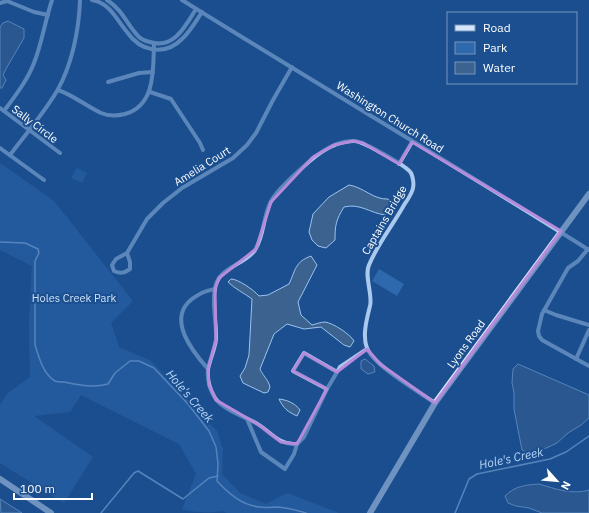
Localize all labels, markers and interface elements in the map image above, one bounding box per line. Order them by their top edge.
legend [447,12,577,84]
text: Road [483,20,511,35]
text: Park [483,40,508,55]
text: Water [483,60,516,75]
street label: Washington Church Road [334,78,446,156]
street label: Sally Circle [9,102,61,146]
street label: Amelia Court [171,143,233,189]
street label: Captains Bridge [358,183,410,257]
park label: Holes Creek Park [32,291,116,305]
street label: Lyons Road [444,317,488,371]
water label: Hole's Creek [163,366,218,426]
water label: Hole's Creek [478,444,545,472]
north arrow [537,461,577,501]
scale bar [14,475,92,501]
text: N [558,479,574,492]
text: 100 m [20,481,55,496]

